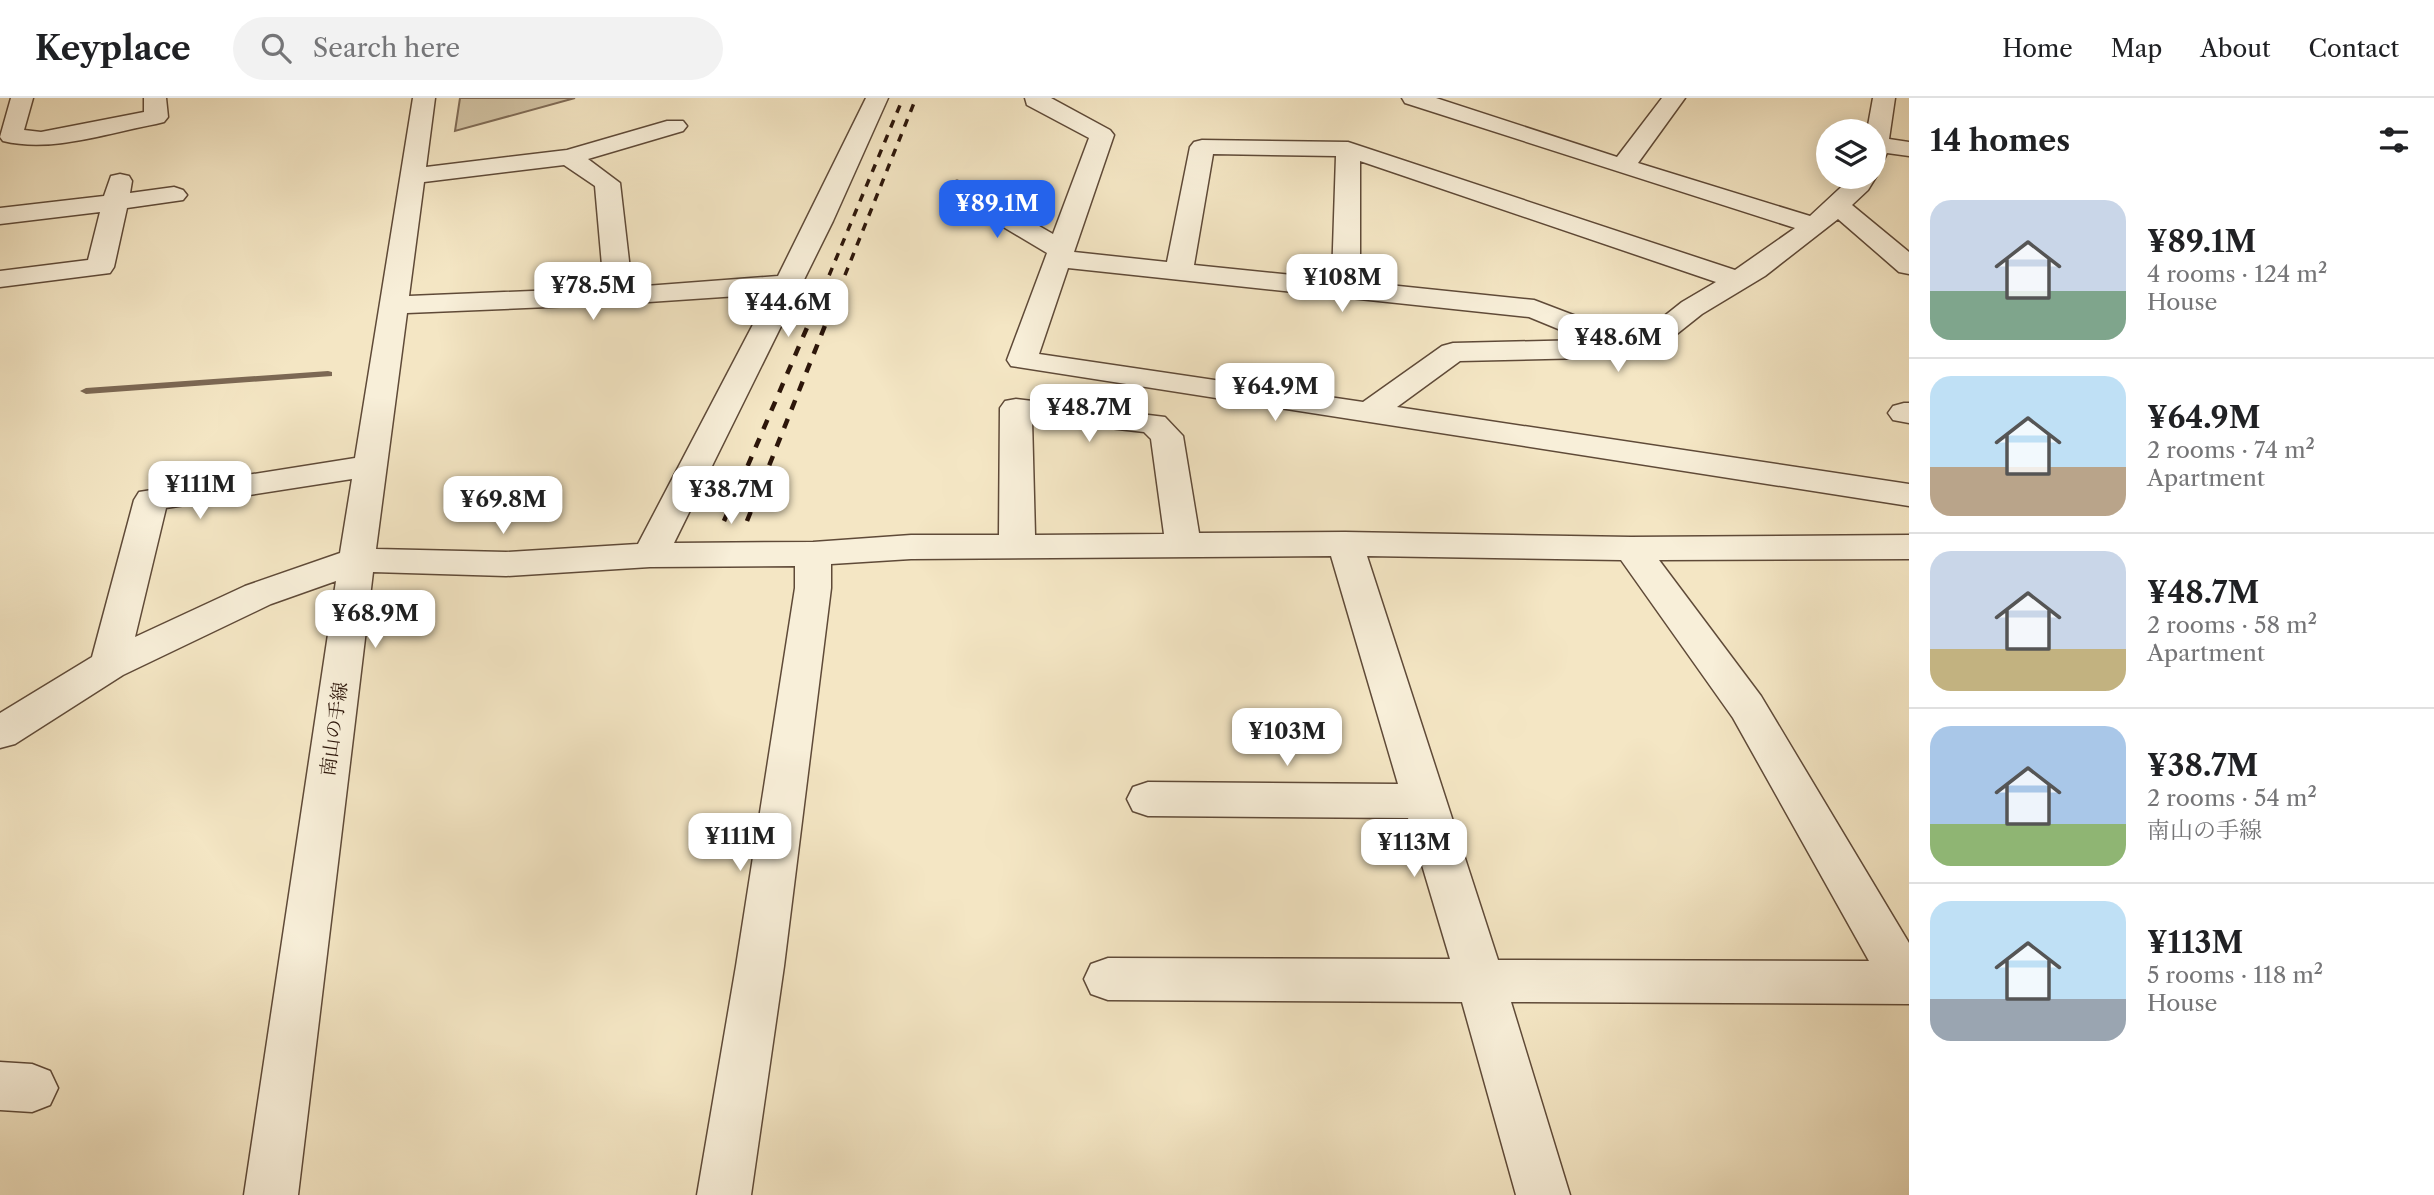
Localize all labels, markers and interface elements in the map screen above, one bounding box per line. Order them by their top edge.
search box [233,17,723,80]
text: Keyplace [35,28,191,69]
icon: search [257,29,295,67]
text: Search here [313,32,460,64]
text: Home [2002,34,2073,63]
text: Map [2111,34,2162,63]
text: About [2200,34,2271,63]
text: Contact [2309,34,2399,63]
map controls [1816,119,1886,189]
button: layers [1816,119,1886,189]
icon: filters [2375,121,2413,159]
text: 14 homes [1930,122,2070,159]
pin: ¥89.1M [940,180,1054,240]
text: ¥89.1M [955,189,1039,217]
text: ¥89.1M [2147,223,2256,260]
icon: home [1986,228,2070,312]
pin: ¥108M [1293,254,1391,314]
text: 4 rooms · 124 m² [2147,260,2327,288]
pin: ¥78.5M [536,262,650,322]
text: ¥108M [1302,263,1382,291]
text: ¥78.5M [550,271,636,299]
pin: ¥44.6M [731,280,845,339]
text: ¥44.6M [744,288,832,316]
text: House [2147,288,2217,316]
pin: ¥48.6M [1561,314,1675,374]
text: ¥48.6M [1574,323,1662,351]
pin: ¥64.9M [1218,364,1332,423]
text: ¥64.9M [1231,372,1319,400]
pin: ¥48.7M [1032,384,1146,444]
text: ¥48.7M [1046,393,1132,421]
text: ¥64.9M [2147,399,2261,436]
icon: home [1986,404,2070,488]
text: 2 rooms · 74 m² [2147,436,2315,464]
pin: ¥111M [151,462,249,521]
text: Apartment [2147,464,2265,492]
pin: ¥38.7M [674,466,788,526]
text: ¥111M [164,470,236,498]
text: ¥38.7M [688,475,774,503]
pin: ¥69.8M [446,476,560,536]
text: ¥69.8M [459,485,547,513]
text: ¥48.7M [2147,574,2259,611]
icon: home [1986,579,2070,663]
pin: ¥68.9M [318,590,432,650]
text: ¥68.9M [331,599,419,627]
text: 2 rooms · 58 m² [2147,611,2317,639]
text: Apartment [2147,639,2265,667]
street label: 南山の手線 [316,680,352,778]
pin: ¥103M [1238,708,1336,768]
text: ¥103M [1248,717,1326,745]
text: ¥38.7M [2147,747,2258,784]
icon: home [1986,754,2070,838]
text: 2 rooms · 54 m² [2147,784,2317,812]
pin: ¥111M [691,814,789,873]
text: 南山の手線 [2147,816,2262,844]
pin: ¥113M [1365,820,1463,879]
text: ¥111M [704,822,776,850]
text: ¥113M [1377,828,1451,856]
text: ¥113M [2147,924,2243,961]
icon: home [1986,929,2070,1013]
text: 5 rooms · 118 m² [2147,961,2323,989]
text: House [2147,989,2217,1017]

